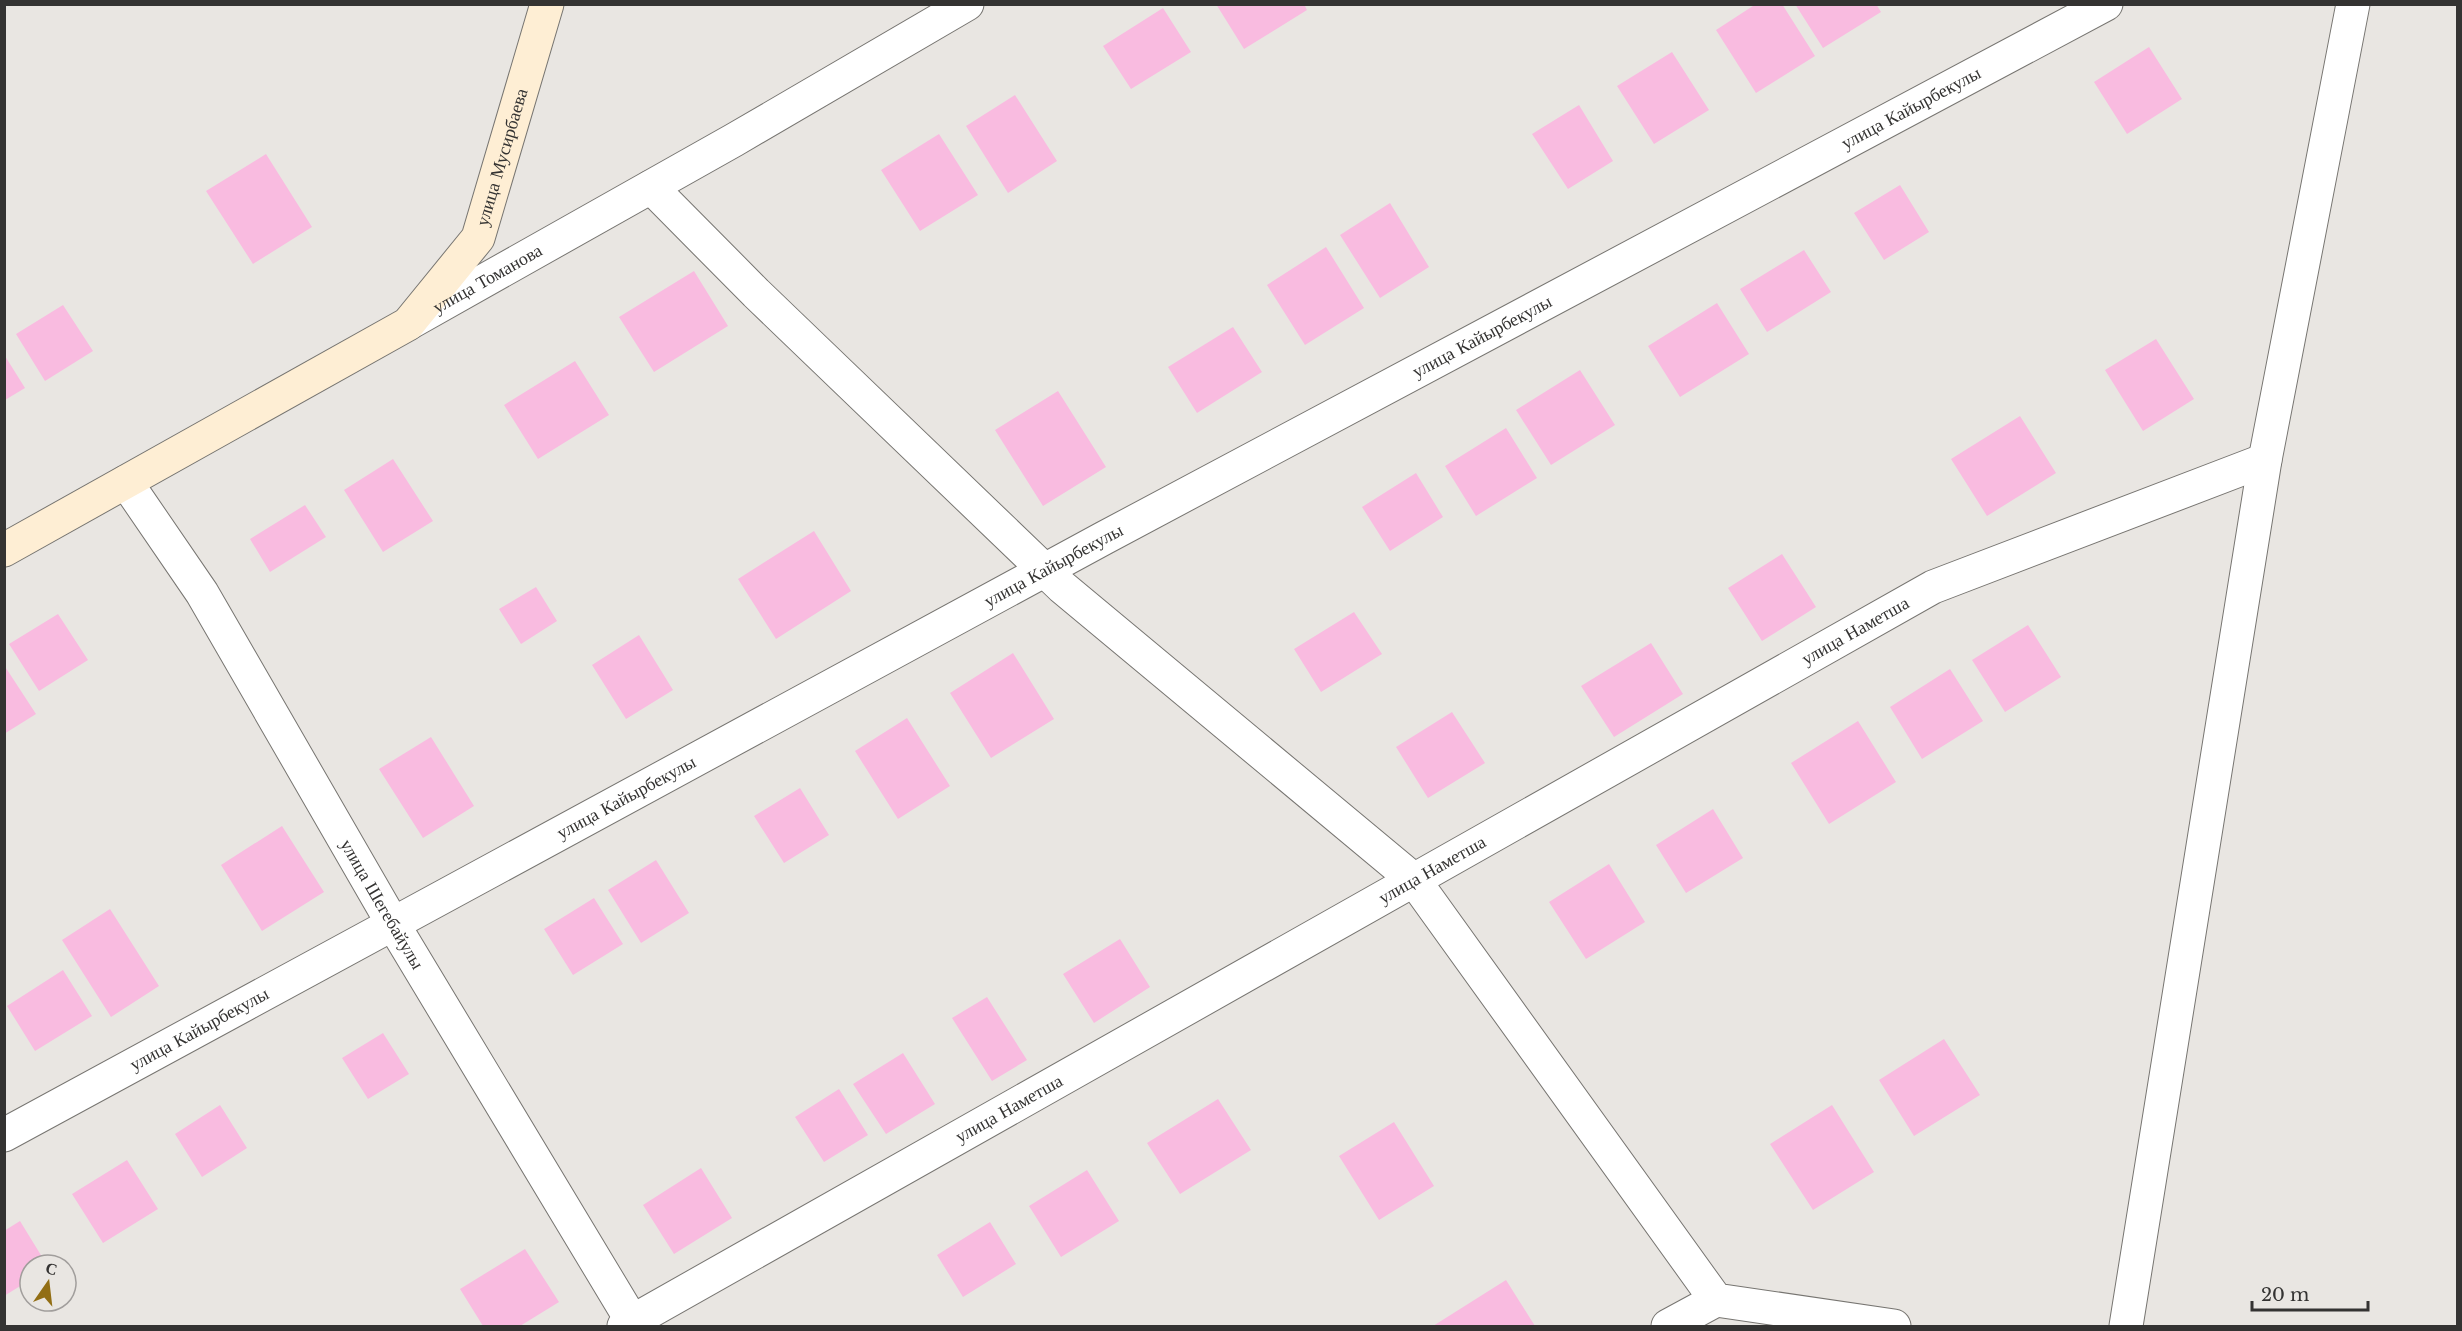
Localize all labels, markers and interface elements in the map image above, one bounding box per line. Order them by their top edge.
street label: улица Кайырбекулы [1837,62,1985,154]
street label: улица Мусирбаева [471,86,532,229]
street label: улица Томанова [429,239,546,318]
street label: улица Кайырбекулы [1409,290,1556,383]
street label: улица Кайырбекулы [980,519,1127,612]
street label: улица Наметша [1798,592,1913,670]
street label: улица Кайырбекулы [553,751,700,844]
street label: улица Наметша [1375,831,1490,909]
street label: улица Шегебайулы [335,835,429,973]
street label: улица Кайырбекулы [126,982,272,1076]
street label: улица Наметша [951,1070,1066,1148]
north arrow [18,1253,78,1313]
text: С [44,1257,60,1280]
scale bar [2252,1274,2368,1312]
text: 20 m [2261,1284,2309,1306]

